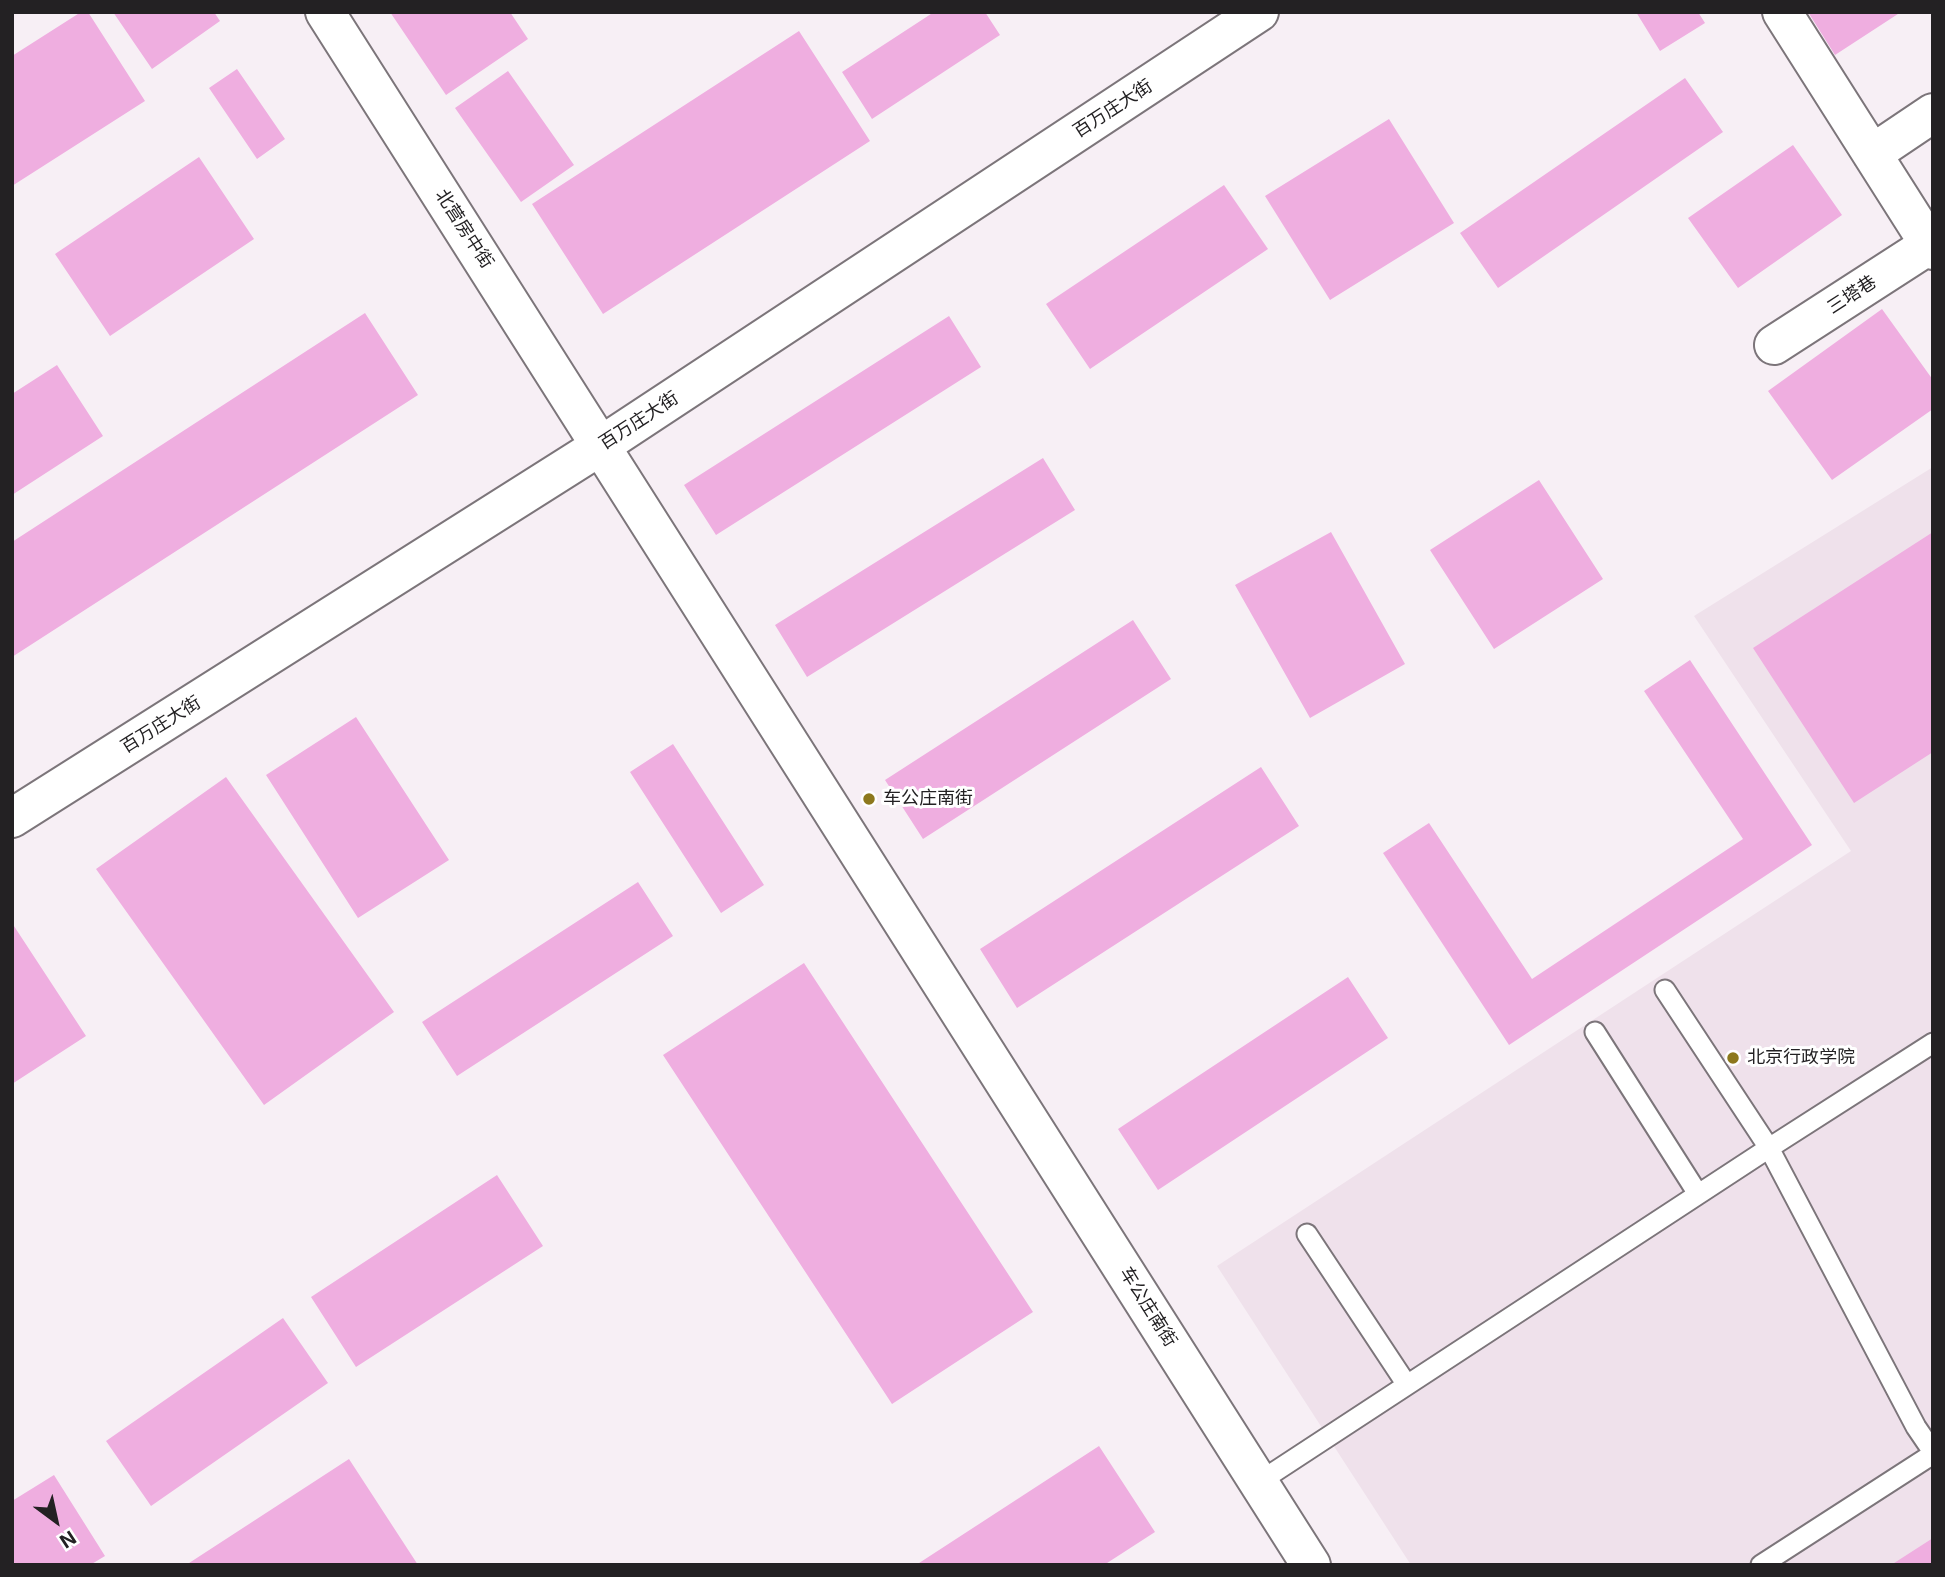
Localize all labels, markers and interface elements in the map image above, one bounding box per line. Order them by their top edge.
street label: 百万庄大街 [1069,75,1157,143]
street label: 北营房中街 [430,185,498,273]
street label: 三塔巷 [1823,271,1881,319]
street label: 百万庄大街 [595,387,683,455]
street label: 百万庄大街 [117,692,205,758]
place label: 车公庄南街 [883,788,973,810]
marker: 车公庄南街 [861,791,877,807]
place label: 北京行政学院 [1747,1047,1855,1069]
marker: 北京行政学院 [1725,1050,1741,1066]
street label: 车公庄南街 [1115,1263,1181,1351]
north arrow [21,1486,91,1556]
text: N [55,1525,80,1553]

